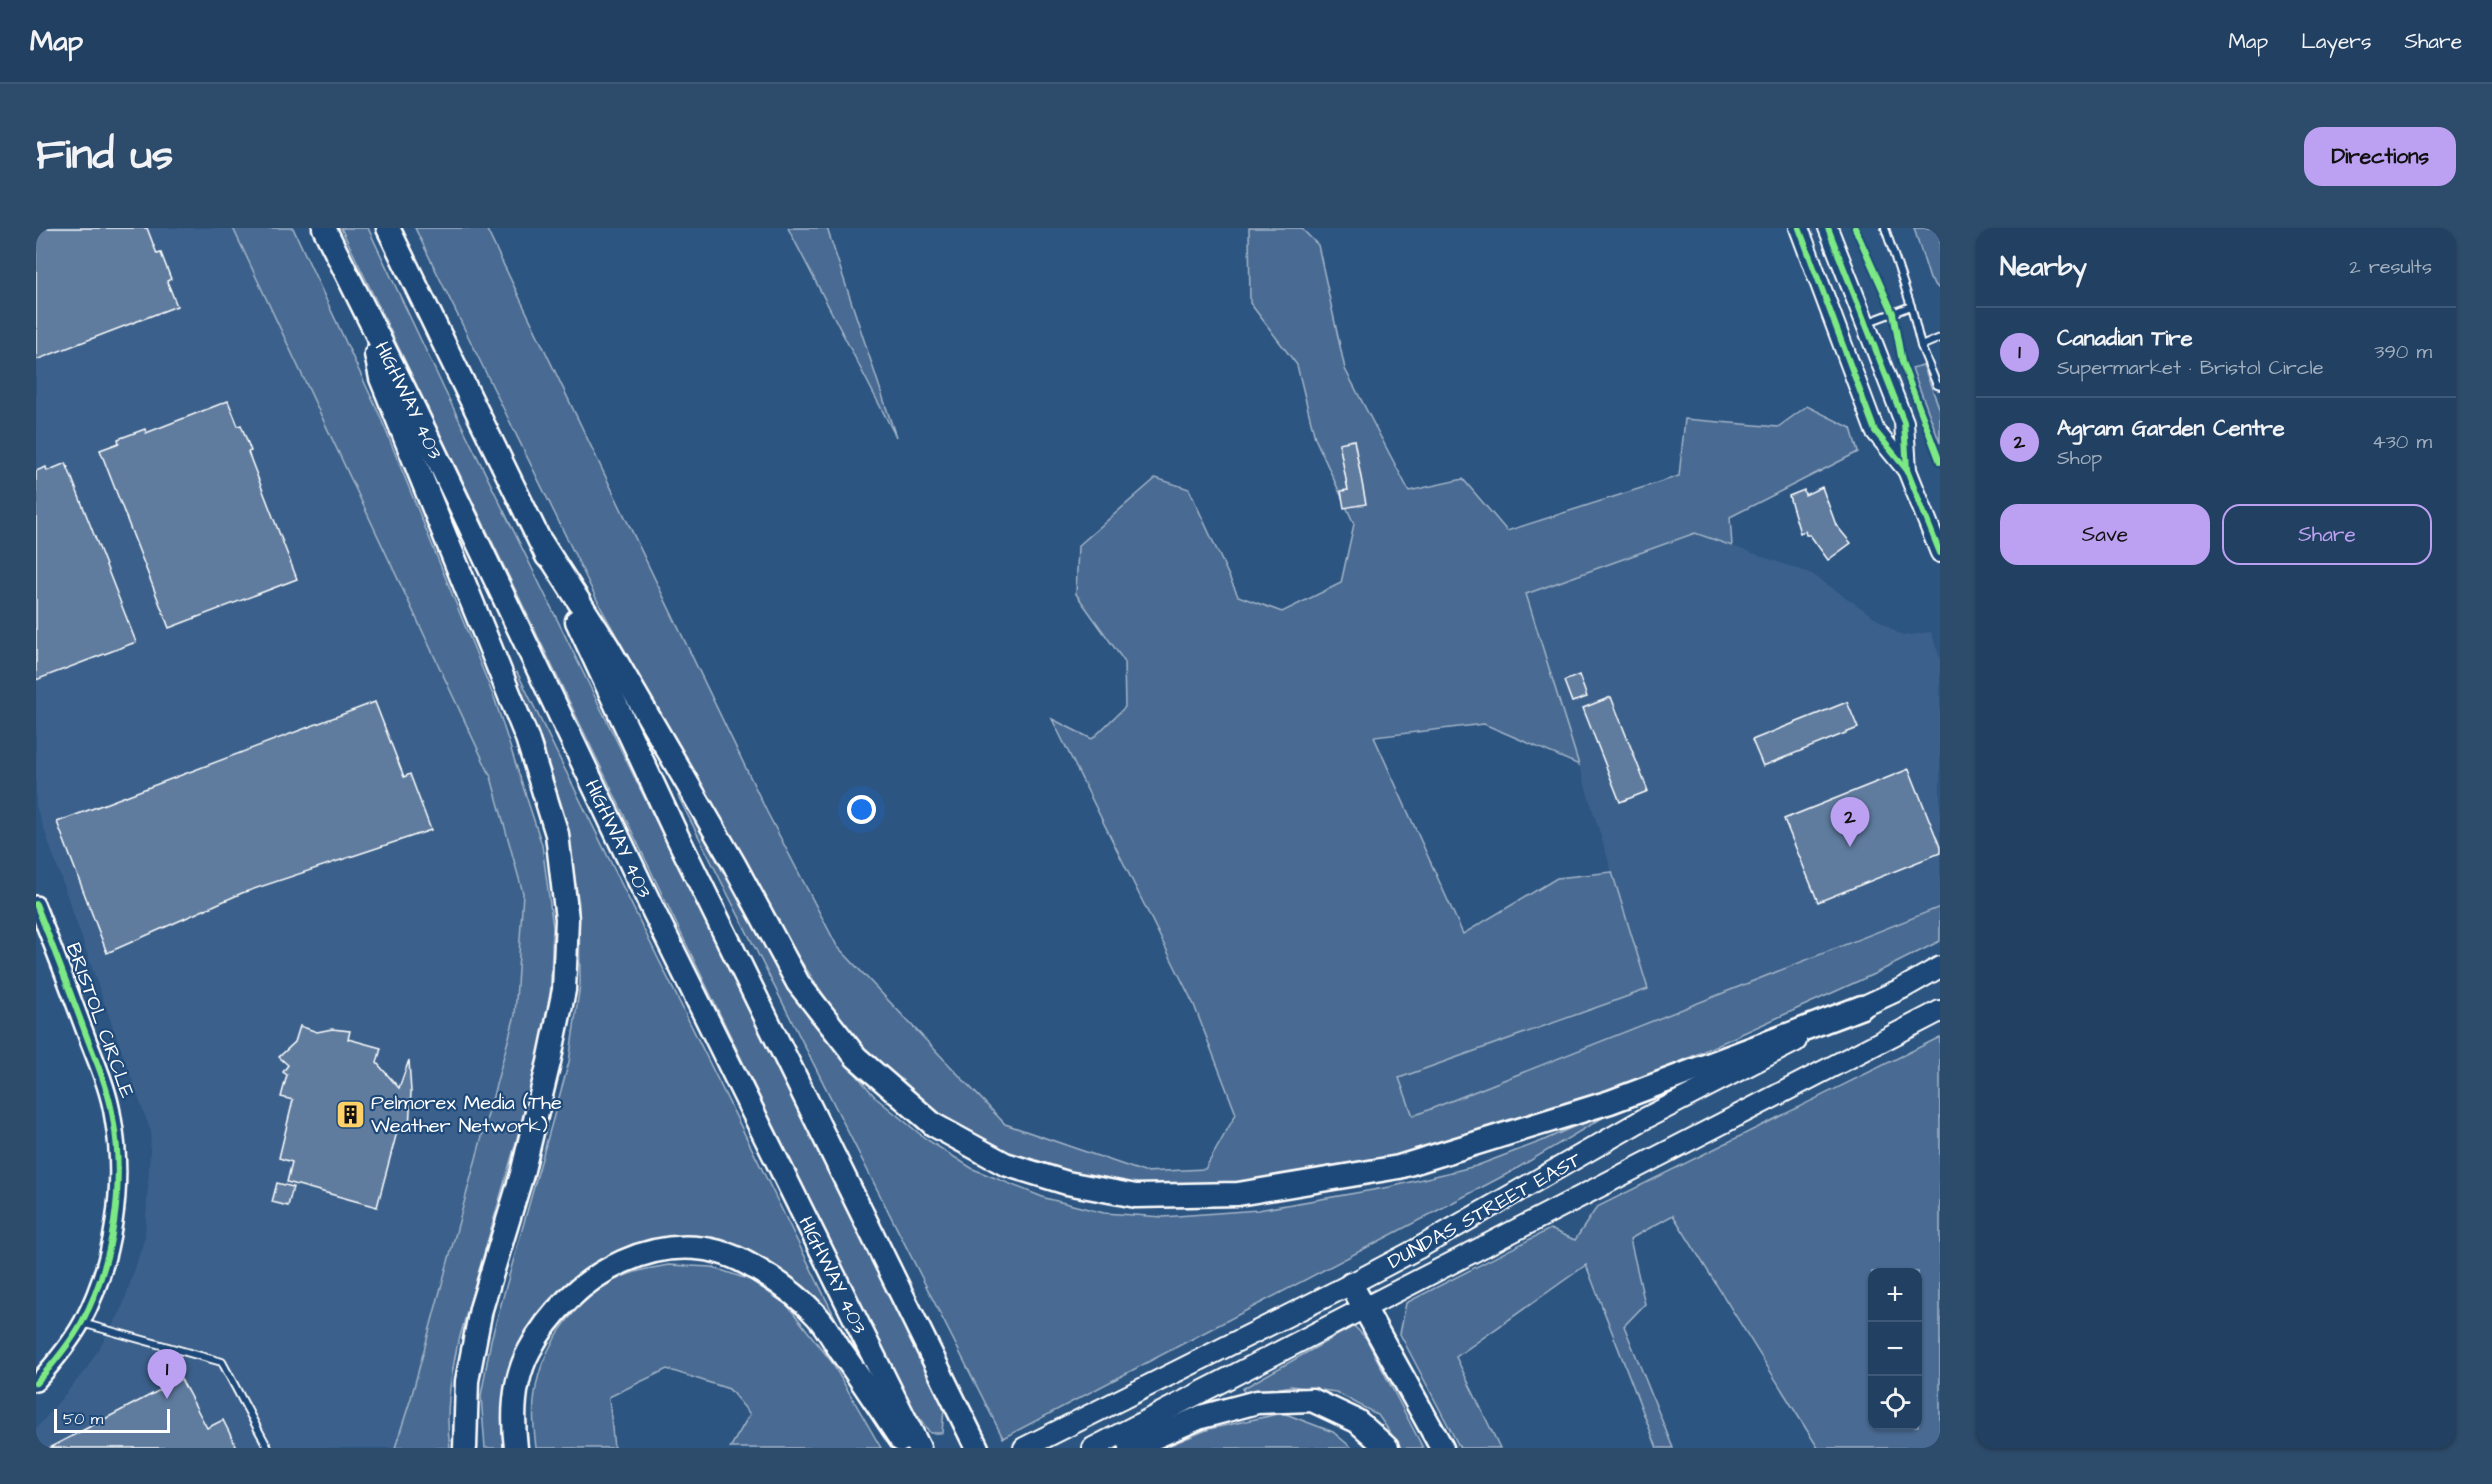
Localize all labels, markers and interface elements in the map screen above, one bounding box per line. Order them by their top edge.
text: Map [30,22,83,61]
text: Map [2228,27,2268,56]
text: Layers [2301,27,2371,56]
text: Share [2404,27,2462,56]
text: Find us [36,127,173,185]
button: Directions [2304,127,2456,186]
text: Nearby [2000,249,2087,285]
text: 2 results [2349,253,2432,281]
text: Canadian Tire [2057,323,2193,354]
street label: HIGHWAY 403 [368,337,449,464]
text: 1 [2018,338,2021,366]
text: 390 m [2374,338,2432,366]
text: Supermarket · Bristol Circle [2057,354,2323,382]
text: Agram Garden Centre [2057,413,2285,444]
text: 2 [2014,428,2025,456]
text: 430 m [2372,428,2432,456]
text: Shop [2057,444,2102,472]
button: Save [2000,504,2210,565]
button: Share [2222,504,2432,565]
street label: HIGHWAY 403 [578,775,658,903]
your location [847,795,876,824]
pin: 2 [1830,798,1870,847]
street label: BRISTOL CIRCLE [59,939,141,1102]
place label: Pelmorex Media (The Weather Network) [371,1089,562,1140]
building icon: Pelmorex Media (The Weather Network) [334,1098,366,1130]
street label: DUNDAS STREET EAST [1383,1146,1587,1276]
street label: HIGHWAY 403 [792,1212,873,1339]
map controls [1868,1268,1922,1430]
button: + [1868,1268,1922,1322]
button: − [1868,1322,1922,1376]
pin: 1 [148,1350,186,1399]
button: locate [1868,1376,1922,1430]
scale bar [54,1406,170,1434]
text: 50 m [63,1408,103,1430]

